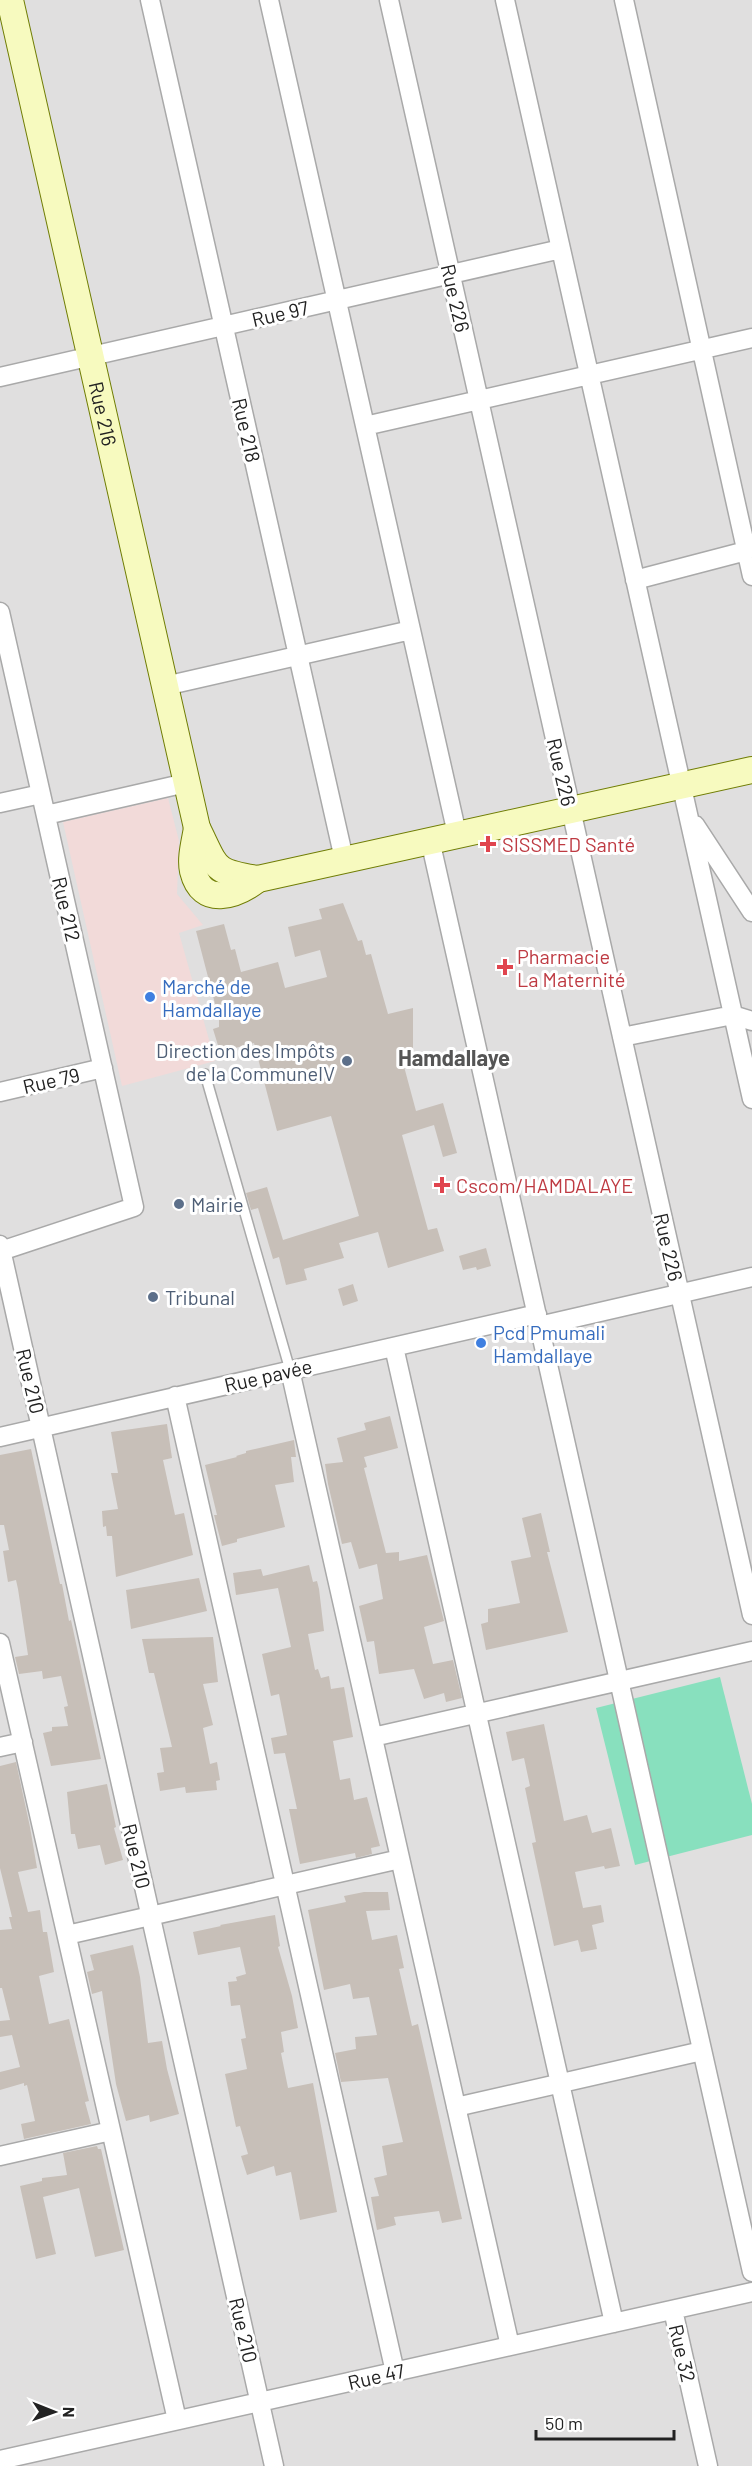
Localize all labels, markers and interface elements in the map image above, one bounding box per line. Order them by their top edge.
street label: Rue 226 [437,262,475,334]
street label: Rue 97 [249,295,311,331]
street label: Rue 216 [84,379,122,448]
street label: Rue 218 [228,395,266,465]
street label: Rue 226 [543,736,581,808]
place label: SISSMED Santé [502,832,635,856]
marker: SISSMED Santé [479,835,497,853]
street label: Rue 212 [48,874,86,944]
place label: Pharmacie La Maternité [517,944,625,991]
marker: Pharmacie La Maternité [498,960,512,974]
place label: Marché de Hamdallaye [162,974,262,1021]
marker: Marché de Hamdallaye [143,990,157,1004]
place label: Direction des Impôts de la CommuneIV [156,1038,335,1085]
district label: Hamdallaye [398,1044,510,1070]
marker: Direction des Impôts de la CommuneIV [340,1054,354,1068]
street label: Rue 79 [20,1062,82,1098]
place label: Cscom/HAMDALAYE [456,1173,633,1197]
marker: Cscom/HAMDALAYE [433,1176,451,1194]
place label: Mairie [191,1192,244,1216]
marker: Mairie [172,1197,186,1211]
street label: Rue 226 [650,1211,688,1283]
place label: Tribunal [165,1285,235,1309]
marker: Tribunal [146,1290,160,1304]
place label: Pcd Pmumali Hamdallaye [493,1320,605,1367]
marker: Pcd Pmumali Hamdallaye [474,1336,488,1350]
street label: Rue 210 [12,1346,50,1416]
street label: Rue pavée [222,1353,314,1397]
street label: Rue 210 [118,1821,156,1891]
street label: Rue 210 [225,2295,263,2365]
street label: Rue 32 [665,2322,701,2384]
street label: Rue 47 [345,2358,407,2394]
north arrow [24,2382,84,2442]
scale bar [536,2403,674,2441]
text: N [60,2407,79,2418]
text: 50 m [545,2412,583,2434]

